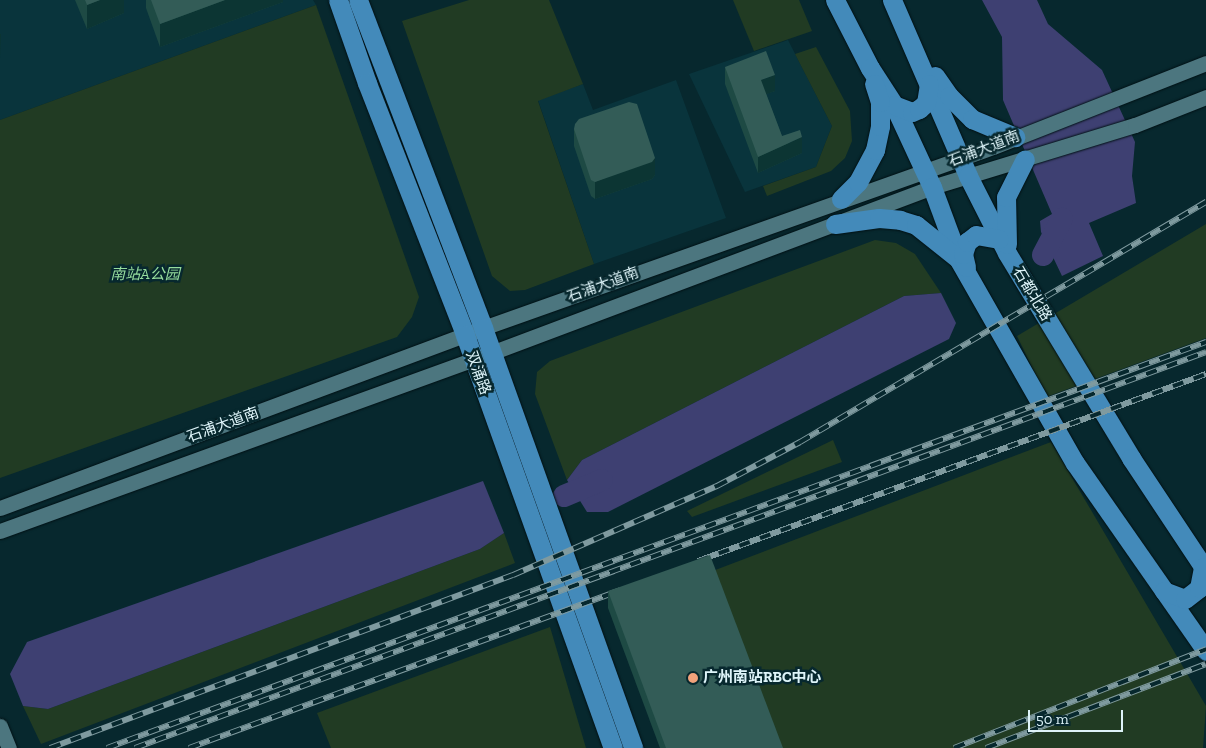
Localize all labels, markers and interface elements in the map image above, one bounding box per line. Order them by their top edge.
street label: 石浦大道南 [946,127,1022,171]
street label: 石浦大道南 [565,264,641,306]
street label: 石都北路 [1009,264,1055,324]
park label: 南站A公园 [110,266,180,284]
street label: 双涌路 [462,349,494,397]
street label: 石浦大道南 [185,404,261,446]
place label: 广州南站RBC中心 [703,669,822,687]
marker: 广州南站RBC中心 [687,672,699,684]
scale bar [1031,700,1126,732]
text: 50 m [1036,710,1069,728]

